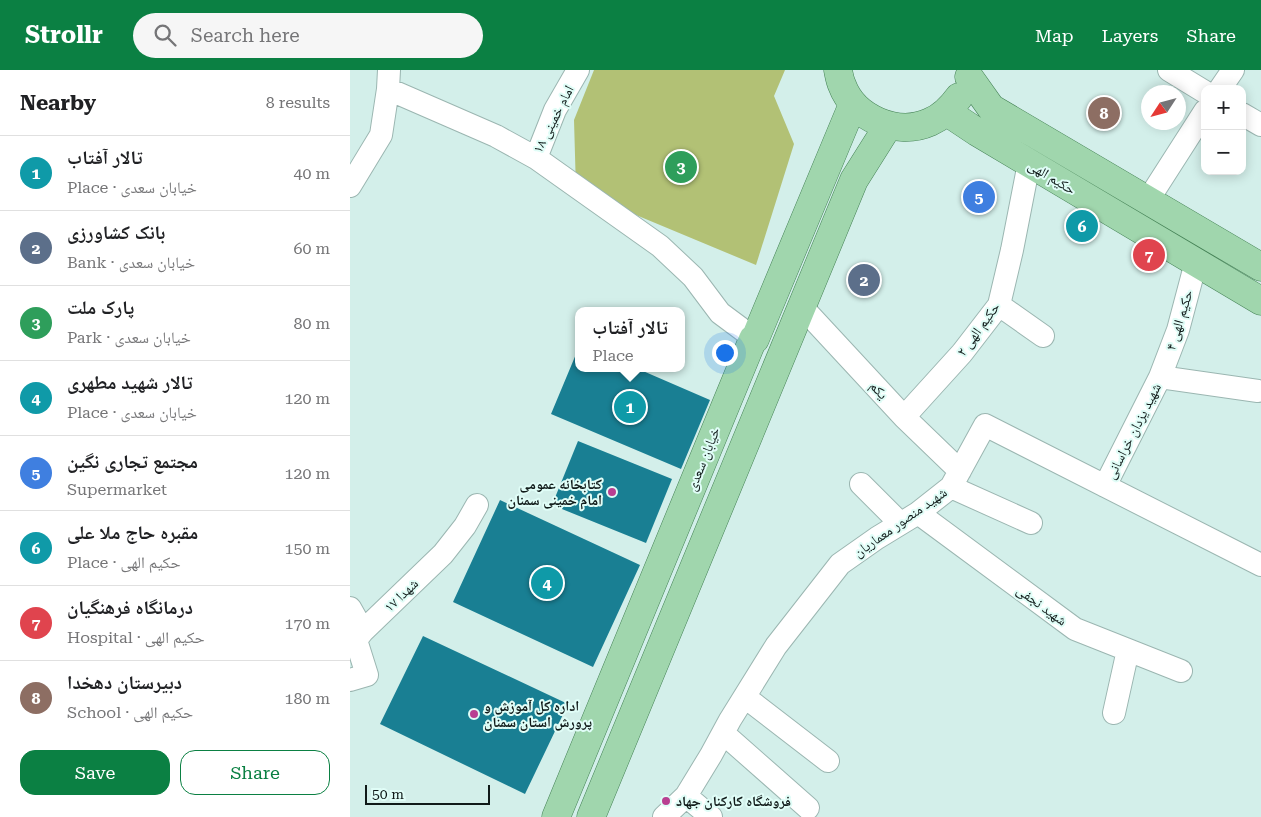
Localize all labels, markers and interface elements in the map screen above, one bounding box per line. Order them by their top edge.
search box [133,13,483,58]
text: Strollr [25,21,103,49]
icon: search [151,21,179,49]
text: Search here [191,24,300,47]
text: Map [1035,25,1074,46]
text: Layers [1102,25,1158,46]
text: Share [1186,25,1236,46]
street label: امام خمینی ۱۸ [529,83,579,156]
north arrow [1141,85,1186,130]
map controls [1201,85,1246,175]
button: + [1201,85,1246,130]
text: Nearby [20,91,96,115]
text: 8 results [266,93,330,112]
pin: 8 [1088,94,1120,132]
button: − [1201,130,1246,175]
text: تالار آفتاب [67,146,142,169]
pin: 3 [665,148,697,186]
street label: حکیم الهی [1024,157,1079,199]
text: 1 [32,164,40,183]
text: 40 m [293,164,330,183]
text: Place · خیابان سعدی [67,178,197,197]
pin: 5 [963,178,995,216]
pin: 6 [1066,207,1098,245]
text: بانک کشاورزی [67,221,165,244]
pin: 7 [1133,236,1165,274]
text: 2 [32,239,40,258]
text: 60 m [293,239,330,258]
text: Bank · خیابان سعدی [67,253,195,272]
pin: 2 [848,261,880,299]
street label: حکیم الهی ۴ [1162,288,1198,353]
text: پارک ملت [67,296,134,319]
street label: حکیم الهی ۲ [953,299,1004,360]
popup [575,307,685,372]
text: 3 [32,314,40,333]
text: 80 m [293,314,330,333]
text: تالار آفتاب [592,316,668,339]
text: Park · خیابان سعدی [67,328,191,347]
your location [712,340,738,366]
text: Place [592,346,634,365]
text: تالار شهید مطهری [67,371,193,394]
street label: یکم [865,378,891,404]
street label: شهید یزدان خراسانی [1102,380,1165,482]
pin: 1 [614,388,646,426]
text: 4 [32,389,40,408]
text: 120 m [284,389,330,408]
text: Place · خیابان سعدی [67,403,197,422]
street label: خیابان سعدی [683,425,724,493]
text: مجتمع تجاری نگین [67,450,198,473]
text: 5 [32,464,40,483]
text: 120 m [284,464,330,483]
place label: کتابخانه عمومی امام خمینی سمنان [507,476,602,510]
text: Supermarket [67,480,167,499]
street label: شهید منصور معماریان [850,484,950,561]
marker: کتابخانه عمومی امام خمینی سمنان [606,486,618,498]
text: مقبره حاج ملا علی [67,521,198,544]
text: 6 [32,539,40,558]
text: 150 m [284,539,330,558]
text: Place · حکیم الهی [67,553,181,572]
pin: 4 [531,564,563,602]
street label: شهدا ۱۷ [381,575,421,615]
street label: شهید نجفی [1013,581,1070,629]
text: درمانگاه فرهنگیان [67,596,193,619]
text: 7 [32,614,40,633]
text: 170 m [284,614,330,633]
text: Hospital · حکیم الهی [67,628,205,647]
text: دبیرستان دهخدا [67,671,182,694]
text: 8 [32,689,40,708]
text: 180 m [284,689,330,708]
place label: اداره کل آموزش و پرورش استان سمنان [484,698,592,731]
text: School · حکیم الهی [67,703,193,722]
marker: اداره کل آموزش و پرورش استان سمنان [468,708,480,720]
button: Save [20,750,170,795]
button: Share [180,750,330,795]
scale bar [365,782,490,805]
text: 50 m [372,786,404,802]
place label: فروشگاه کارکنان جهاد [676,793,791,810]
marker: فروشگاه کارکنان جهاد [660,795,672,807]

